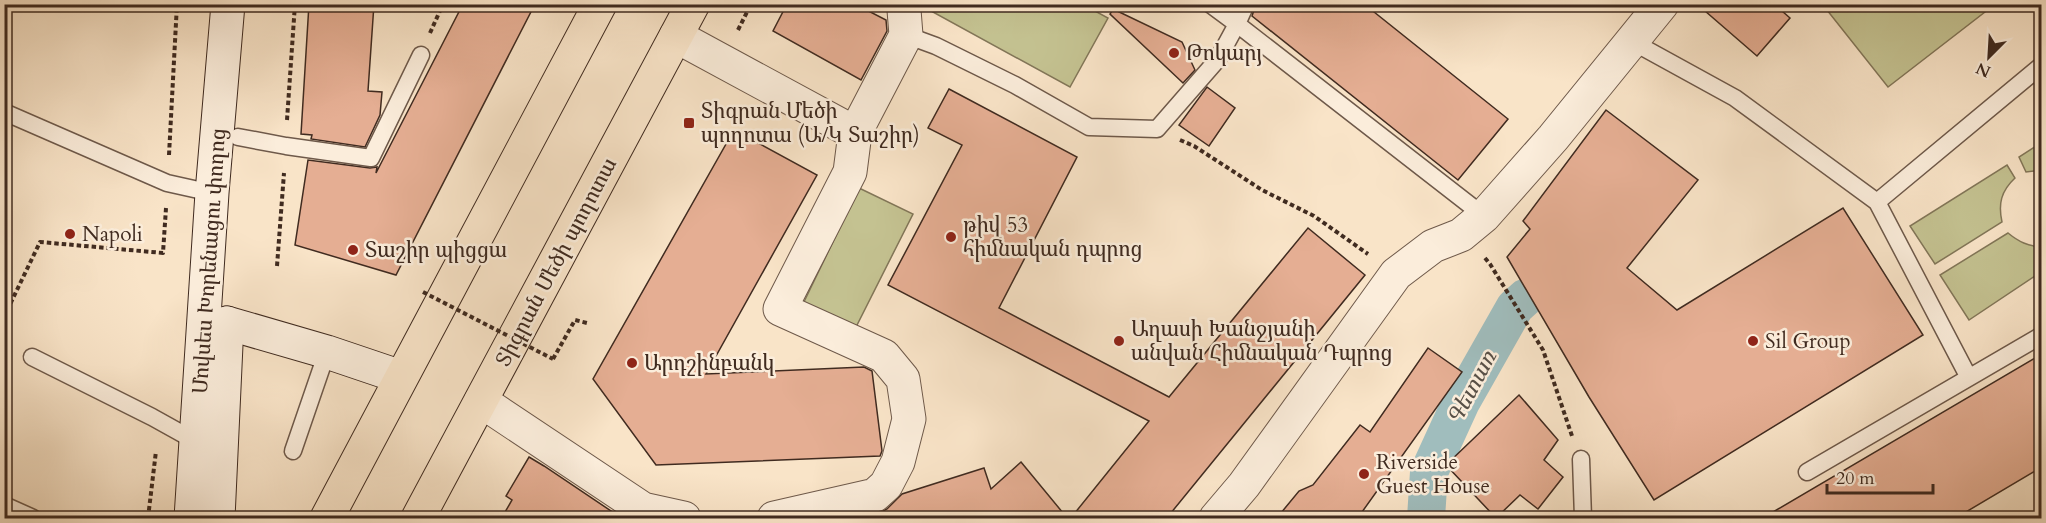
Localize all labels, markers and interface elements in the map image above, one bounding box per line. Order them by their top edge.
north arrow [1959,27,2019,87]
place label: Թոկարյ [1186,39,1262,68]
marker: Թոկարյ [1167,46,1181,60]
text: N [1972,57,1994,83]
place label: Տիգրան Մեծի պողոտա (Ա/Կ Տաշիր) [701,97,920,150]
marker: Տիգրան Մեծի պողոտա (Ա/Կ Տաշիր) [682,116,696,130]
street label: Մովսես Խորենացու փողոց [186,127,233,395]
street label: Տիգրան Մեծի պողոտա [489,153,624,372]
place label: թիվ 53 հիմնական դպրոց [963,211,1142,264]
place label: Napoli [82,220,143,249]
marker: Napoli [63,227,77,241]
marker: թիվ 53 հիմնական դպրոց [944,230,958,244]
place label: Տաշիր պիցցա [365,236,507,265]
marker: Տաշիր պիցցա [346,243,360,257]
place label: Աղասի Խանջյանի անվան Հիմնական Դպրոց [1131,315,1392,368]
place label: Sil Group [1765,327,1851,356]
marker: Աղասի Խանջյանի անվան Հիմնական Դպրոց [1112,334,1126,348]
marker: Sil Group [1746,334,1760,348]
water label: Գետառ [1440,345,1504,429]
place label: Արդշինբանկ [644,349,775,378]
marker: Արդշինբանկ [625,356,639,370]
place label: Riverside Guest House [1376,448,1490,501]
scale bar [1827,457,1934,495]
text: 20 m [1836,466,1875,491]
marker: Riverside Guest House [1357,467,1371,481]

